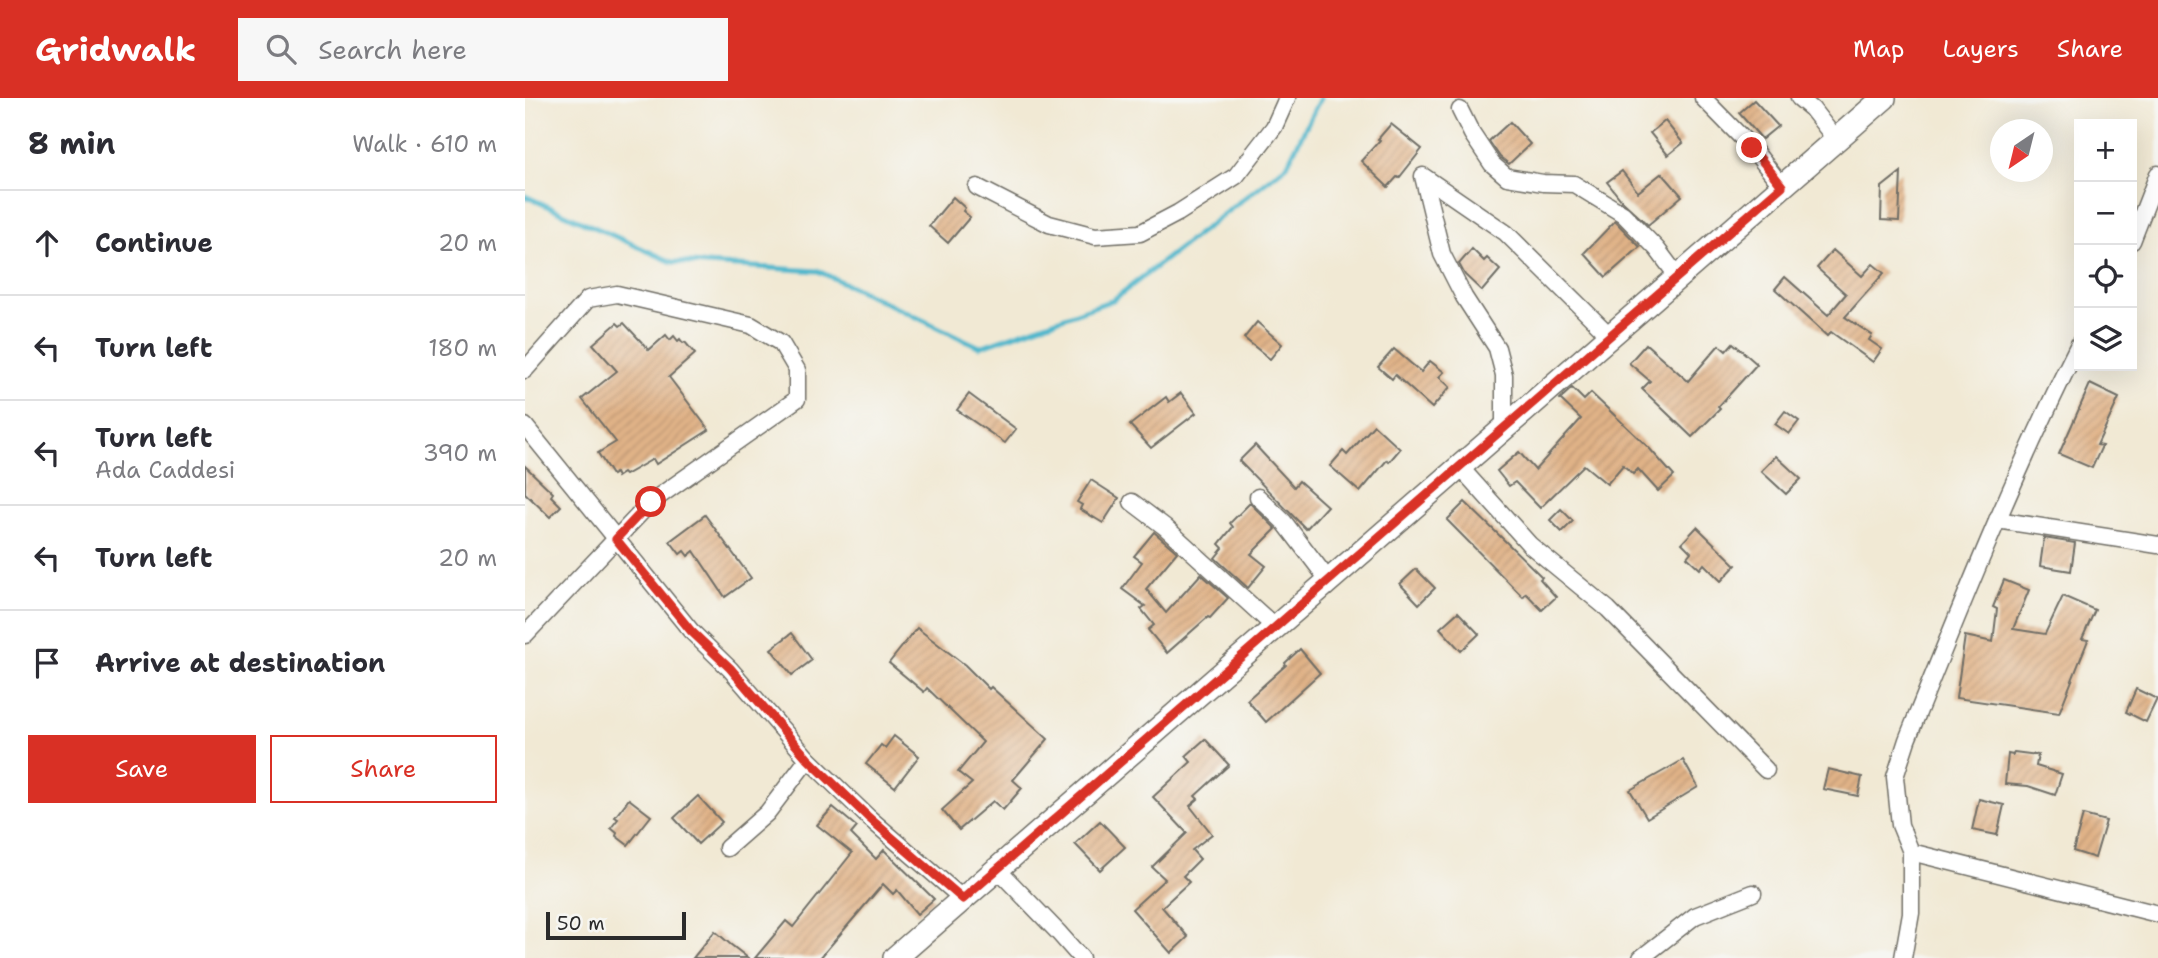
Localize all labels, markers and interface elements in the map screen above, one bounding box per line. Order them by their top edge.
search box [238,18,728,81]
text: Gridwalk [35,27,196,72]
icon: search [262,30,300,68]
text: Search here [318,32,467,67]
text: Map [1853,33,1904,65]
text: Layers [1942,33,2019,65]
text: Share [2057,33,2123,65]
north arrow [1990,119,2053,182]
map controls [2074,119,2137,371]
button: + [2074,119,2137,182]
text: 8 min [28,123,115,164]
text: Walk · 610 m [352,129,497,159]
route end [1736,132,1767,163]
button: − [2074,182,2137,245]
icon: ahead [28,224,66,262]
text: Continue [95,225,213,260]
text: 20 m [438,228,497,258]
button: locate [2074,245,2137,308]
button: layers [2074,308,2137,371]
icon: left [28,329,66,367]
text: Turn left [95,330,212,365]
text: 180 m [428,333,497,363]
text: Turn left [95,420,212,455]
icon: left [28,434,66,472]
text: 390 m [423,438,497,468]
text: Ada Caddesi [95,455,235,485]
route start [635,486,666,517]
icon: left [28,539,66,577]
text: Turn left [95,540,212,575]
text: 20 m [438,543,497,573]
icon: arrive [28,644,66,682]
text: Arrive at destination [95,645,385,680]
button: Save [28,735,256,803]
button: Share [270,735,497,803]
scale bar [546,909,686,941]
text: 50 m [557,911,605,936]

